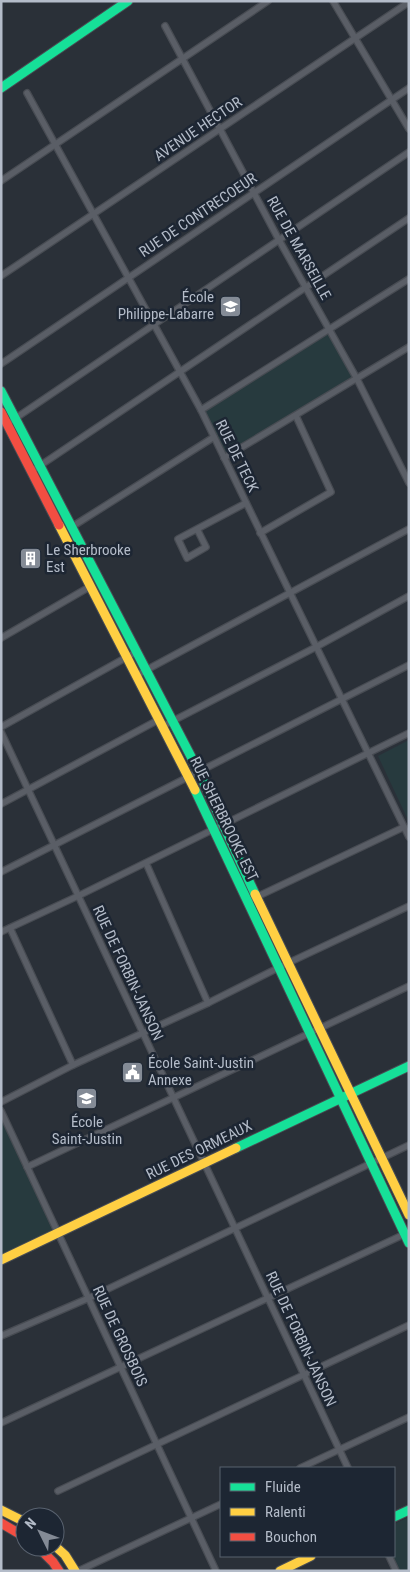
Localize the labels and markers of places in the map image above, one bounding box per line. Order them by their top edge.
place label: École Philippe-Labarre [118,288,214,323]
school or university icon: École Philippe-Labarre [218,294,242,318]
place label: Le Sherbrooke Est [46,541,131,576]
building icon: Le Sherbrooke Est [18,547,42,571]
place label: École Saint-Justin Annexe [148,1054,254,1089]
public building icon: École Saint-Justin Annexe [120,1060,144,1084]
school or university icon: École Saint-Justin [75,1087,99,1111]
place label: École Saint-Justin [52,1113,122,1148]

